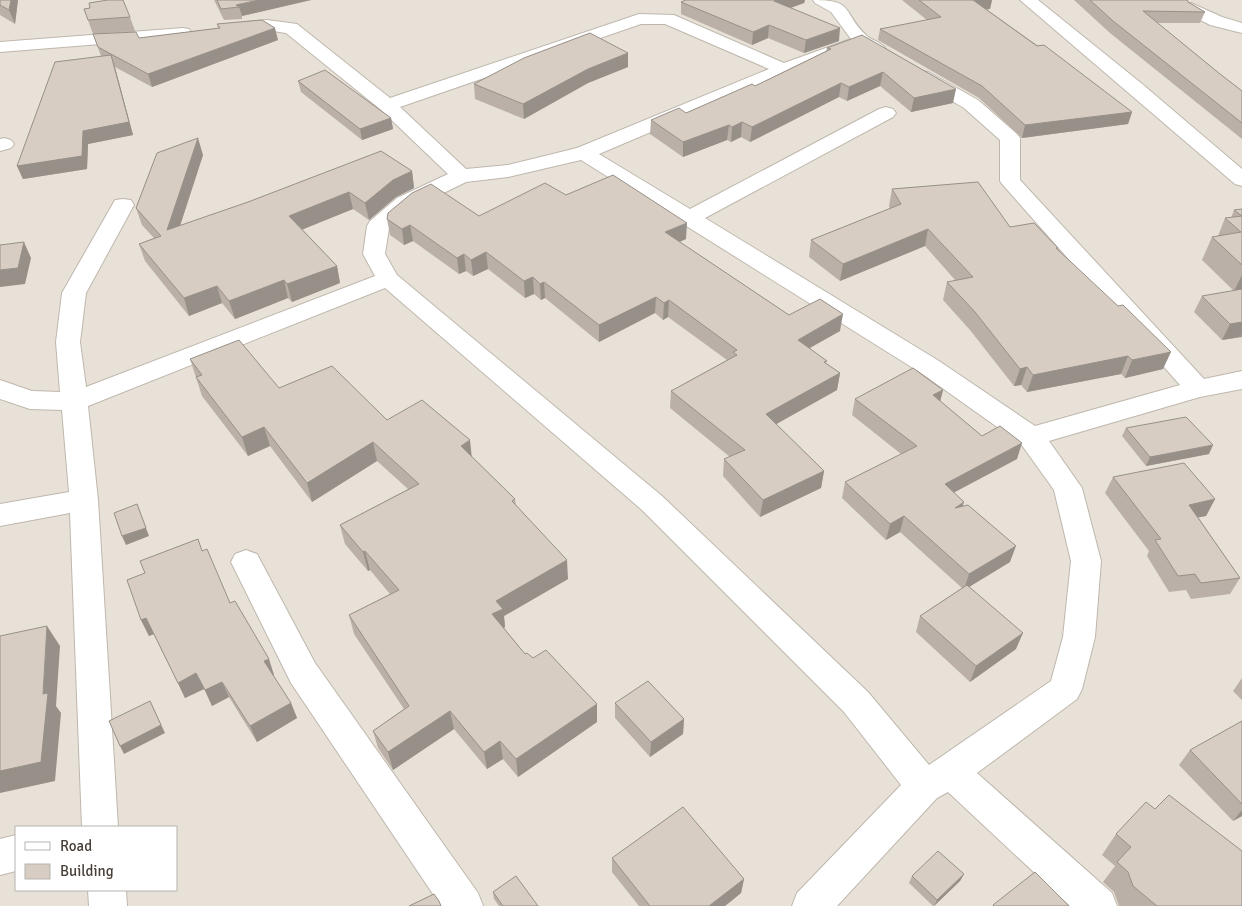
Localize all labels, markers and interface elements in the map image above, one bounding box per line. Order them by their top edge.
legend [15,826,178,891]
text: Road [60,837,92,855]
text: Building [60,862,114,880]

